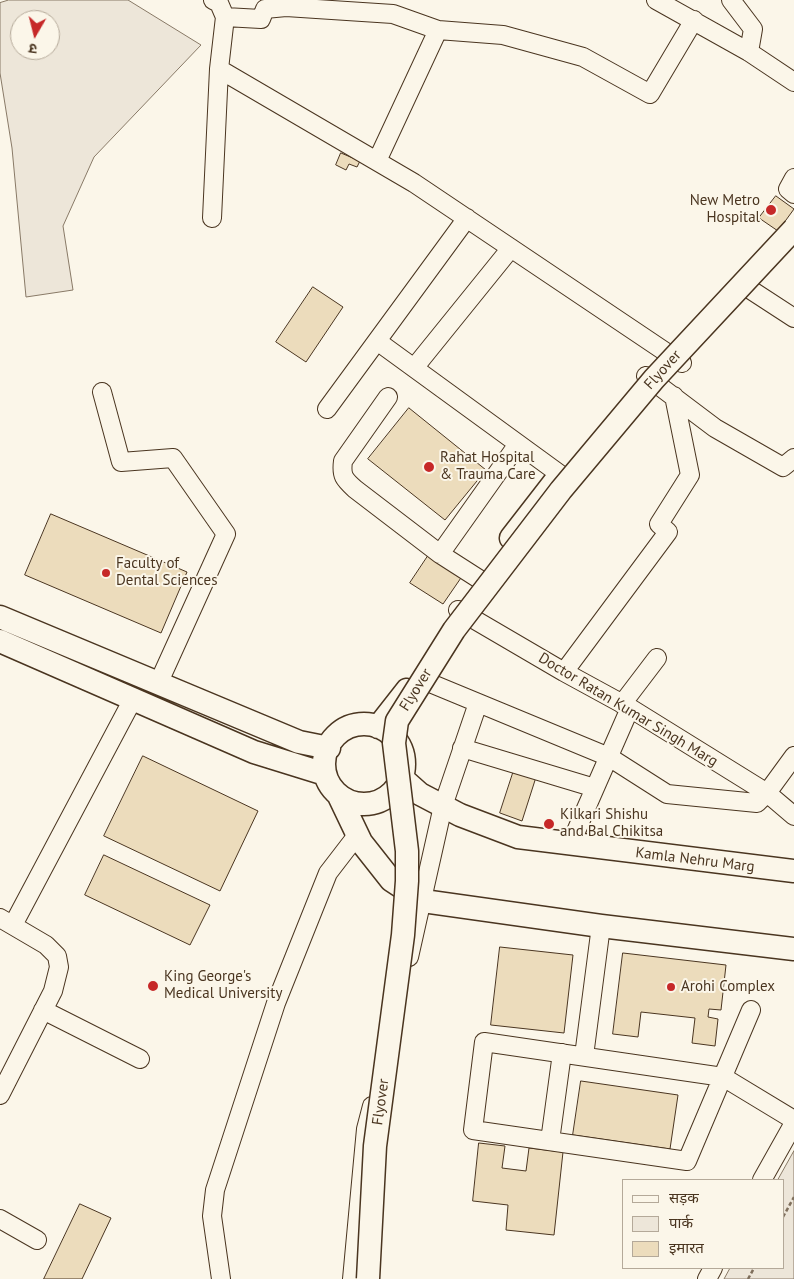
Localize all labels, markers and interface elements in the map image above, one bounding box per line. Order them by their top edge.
north arrow [10,10,60,60]
text: उ [28,39,38,58]
place label: New Metro Hospital [690,192,760,227]
marker: New Metro Hospital [764,203,778,217]
street label: Flyover [641,347,685,393]
place label: Rahat Hospital & Trauma Care [440,449,536,484]
marker: Rahat Hospital & Trauma Care [422,460,436,474]
place label: Faculty of Dental Sciences [116,555,217,590]
marker: Faculty of Dental Sciences [100,567,112,579]
street label: Doctor Ratan Kumar Singh Marg [535,649,721,771]
street label: Flyover [396,665,436,715]
place label: Kilkari Shishu and Bal Chikitsa [560,806,663,841]
marker: Kilkari Shishu and Bal Chikitsa [542,817,556,831]
street label: Kamla Nehru Marg [634,844,756,876]
place label: King George's Medical University [164,968,282,1003]
place label: Arohi Complex [681,978,775,996]
marker: King George's Medical University [146,979,160,993]
marker: Arohi Complex [665,981,677,993]
street label: Flyover [369,1078,393,1126]
legend [622,1179,784,1269]
text: सड़क [669,1188,699,1207]
text: पार्क [669,1213,693,1232]
text: इमारत [669,1238,704,1257]

